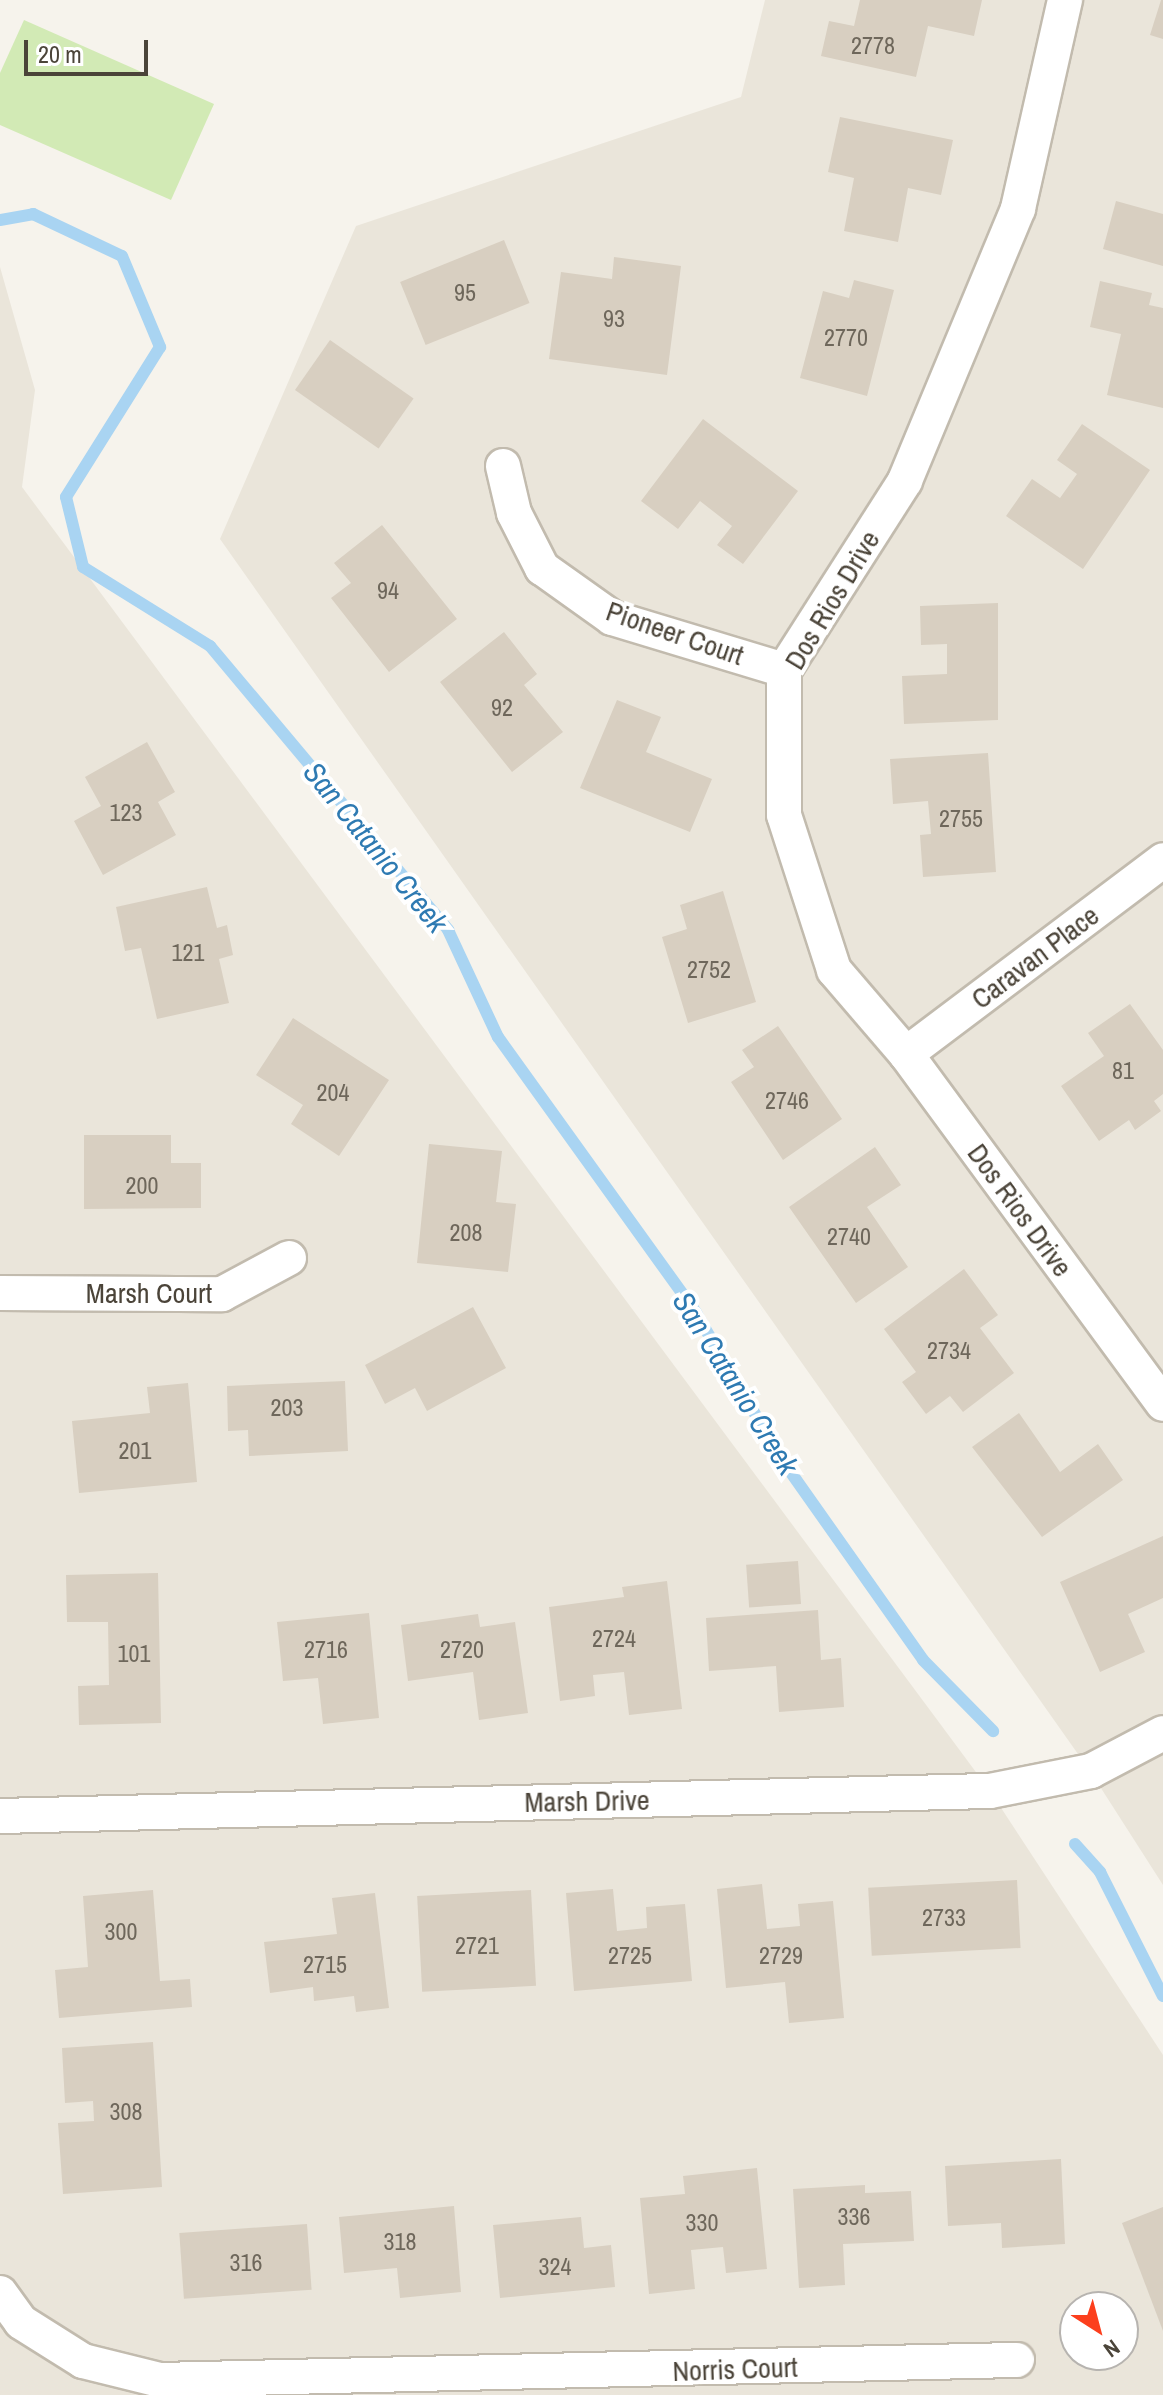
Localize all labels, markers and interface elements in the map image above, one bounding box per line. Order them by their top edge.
scale bar [28,24,152,74]
house number: 2778 [851,32,895,60]
text: 20 m [38,38,82,70]
house number: 95 [454,279,476,307]
house number: 93 [603,305,625,333]
house number: 2770 [824,324,868,352]
street label: Dos Rios Drive [778,525,886,675]
house number: 94 [377,577,399,605]
street label: Pioneer Court [602,594,748,672]
house number: 92 [491,694,513,722]
water label: San Catanio Creek [296,754,456,940]
house number: 123 [110,799,142,827]
house number: 2755 [939,805,983,833]
street label: Caravan Place [965,898,1105,1016]
house number: 121 [172,939,204,967]
house number: 2752 [687,956,731,984]
house number: 81 [1112,1057,1134,1085]
house number: 204 [317,1079,349,1107]
house number: 2746 [765,1087,809,1115]
street label: Dos Rios Drive [961,1137,1079,1283]
house number: 200 [126,1172,158,1200]
house number: 208 [450,1219,482,1247]
house number: 2740 [827,1223,871,1251]
street label: Marsh Court [86,1276,212,1310]
water label: San Catanio Creek [665,1285,807,1481]
house number: 2734 [927,1337,971,1365]
house number: 203 [271,1394,303,1422]
house number: 201 [119,1437,151,1465]
house number: 2724 [592,1625,636,1653]
house number: 2716 [304,1636,348,1664]
house number: 2720 [440,1636,484,1664]
house number: 101 [118,1640,150,1668]
street label: Marsh Drive [524,1783,650,1819]
house number: 2733 [922,1904,966,1932]
house number: 300 [105,1918,137,1946]
house number: 2721 [455,1932,499,1960]
house number: 2725 [608,1942,652,1970]
house number: 2729 [759,1942,803,1970]
house number: 2715 [303,1951,347,1979]
house number: 308 [110,2098,142,2126]
house number: 336 [838,2203,870,2231]
house number: 330 [686,2209,718,2237]
house number: 318 [384,2228,416,2256]
house number: 316 [230,2249,262,2277]
house number: 324 [539,2253,571,2281]
north arrow [1059,2291,1139,2371]
text: N [1098,2333,1126,2365]
street label: Norris Court [672,2350,798,2388]

